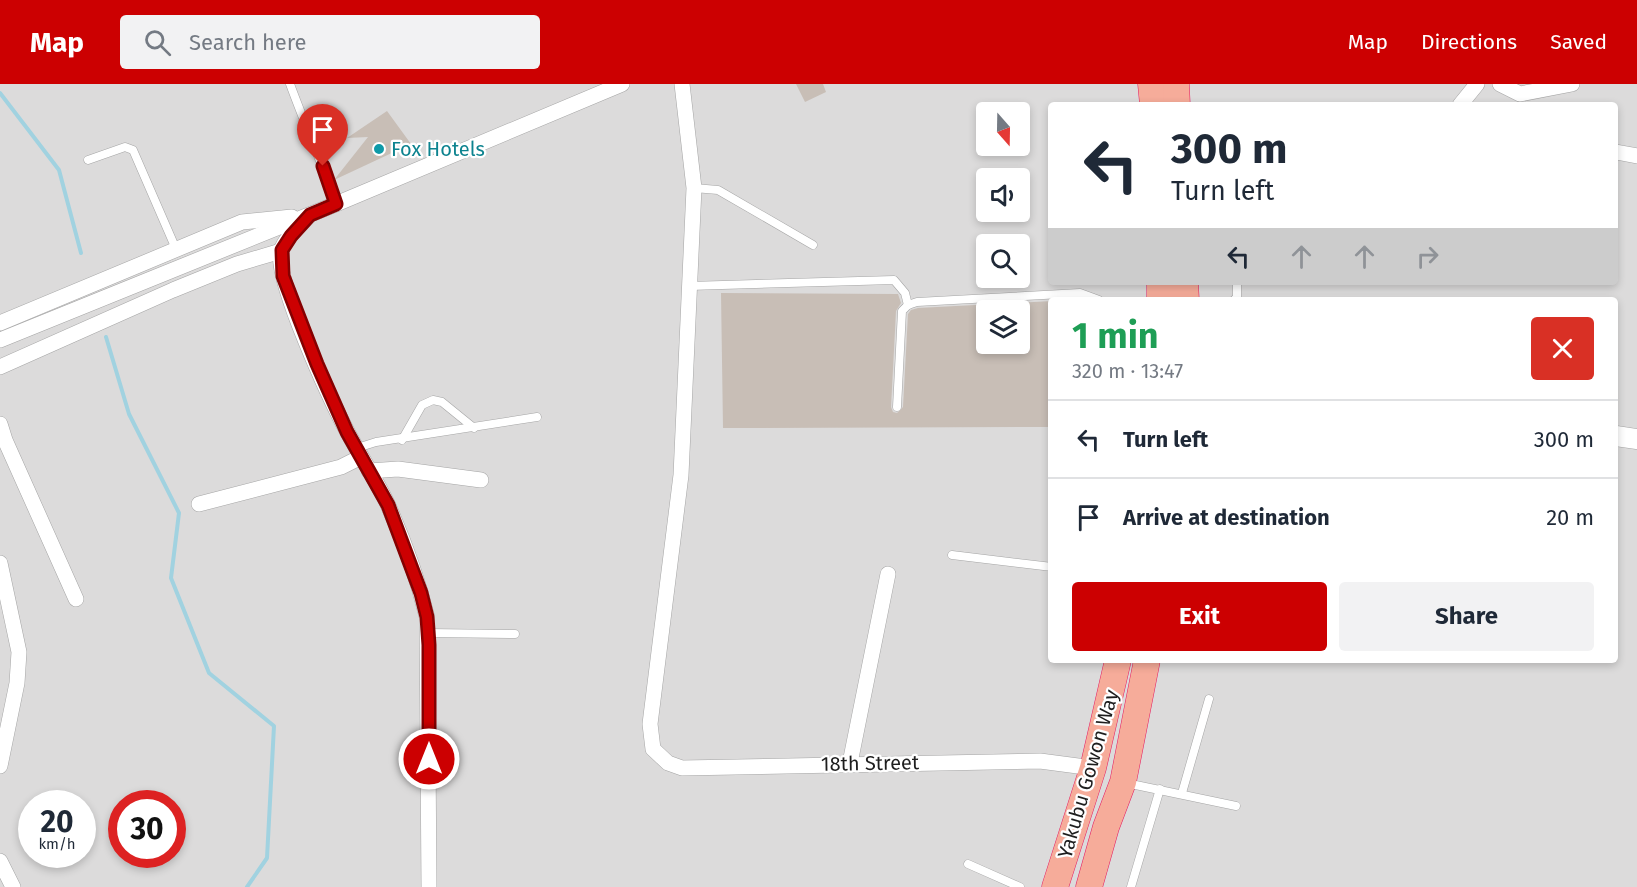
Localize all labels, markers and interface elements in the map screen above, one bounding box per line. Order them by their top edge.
search box [120,15,540,69]
text: Map [30,26,84,59]
icon: search [141,26,174,59]
text: Search here [189,29,307,56]
text: Map [1348,29,1388,55]
text: Directions [1421,29,1517,55]
text: Saved [1550,29,1607,55]
north arrow [976,102,1030,156]
map controls [976,102,1030,354]
pin [297,104,348,166]
icon: arrive [306,113,339,146]
text: 300 m [1171,124,1287,174]
icon: left [1072,126,1150,204]
place label: Fox Hotels [391,137,485,161]
marker: Fox Hotels [372,142,386,156]
button: sound [976,168,1030,222]
text: Turn left [1171,175,1274,207]
button: search [976,234,1030,288]
icon: left [1222,240,1255,273]
icon: ahead [1285,240,1318,273]
icon: ahead [1348,240,1381,273]
icon: right [1411,240,1444,273]
button: layers [976,300,1030,354]
text: 1 min [1072,314,1159,358]
button: close [1531,317,1594,380]
text: 320 m · 13:47 [1072,359,1183,383]
icon: left [1072,423,1105,456]
text: Turn left [1123,426,1208,453]
text: 300 m [1534,426,1594,453]
icon: arrive [1072,501,1105,534]
text: Arrive at destination [1123,504,1330,531]
text: 20 m [1546,504,1594,531]
button: Exit [1072,582,1327,651]
button: Share [1339,582,1594,651]
street label: Yakubu Gowon Way [1052,687,1124,861]
position arrow [397,727,461,791]
street label: 18th Street [821,750,920,776]
speed limit sign: 30 [108,790,186,868]
text: 20 [40,804,74,840]
text: km/h [38,835,76,853]

